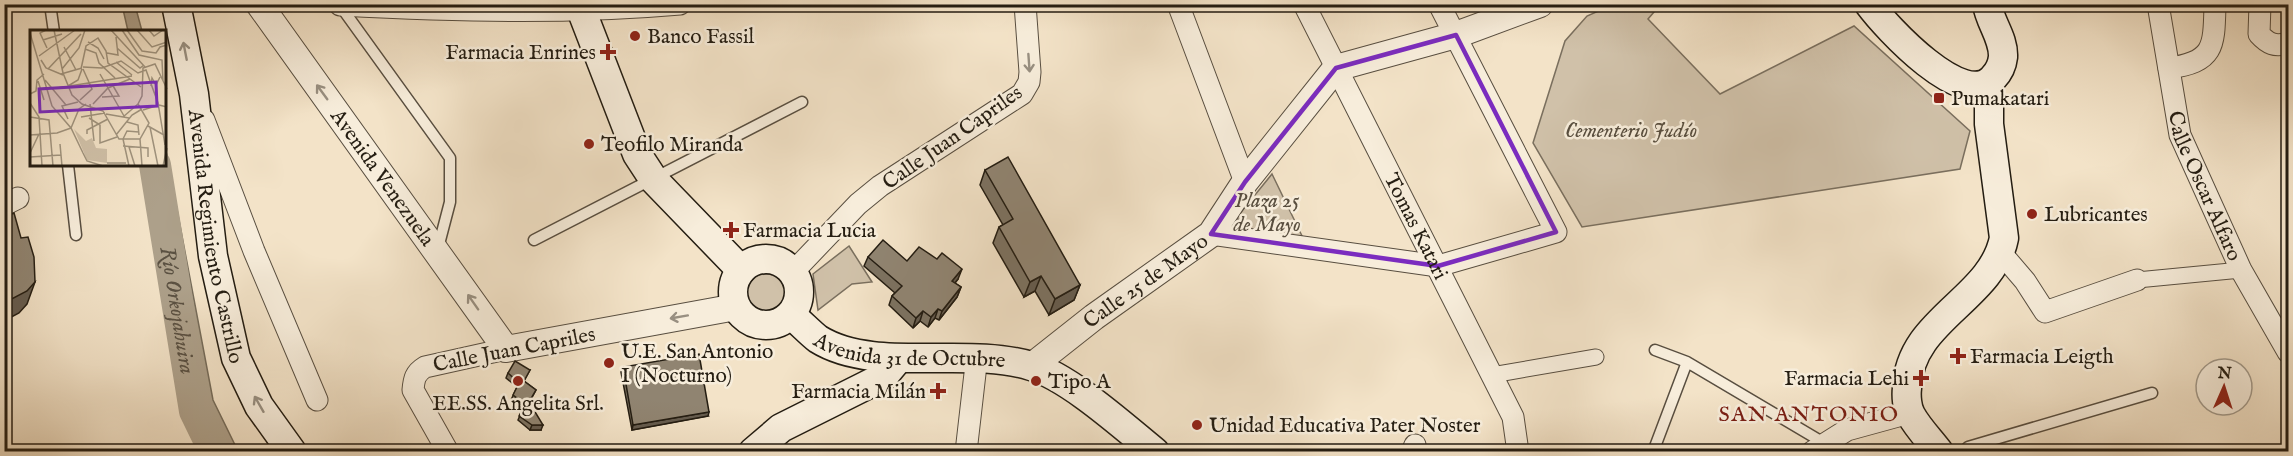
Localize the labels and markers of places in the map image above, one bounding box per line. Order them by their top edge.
place label: Banco Fassil [647,24,755,51]
marker: Banco Fassil [628,29,642,43]
place label: Farmacia Enrines [445,40,596,67]
marker: Farmacia Enrines [601,45,615,59]
place label: Pumakatari [1951,86,2049,113]
marker: Pumakatari [1932,91,1946,105]
place label: Teofilo Miranda [601,132,744,159]
marker: Teofilo Miranda [582,137,596,151]
place label: Lubricantes [2044,202,2148,229]
marker: Lubricantes [2025,207,2039,221]
place label: Farmacia Lucia [743,218,877,245]
marker: Farmacia Lucia [724,223,738,237]
place label: U.E. San Antonio I (Nocturno) [621,339,773,390]
place label: Farmacia Leigth [1970,344,2114,371]
marker: Farmacia Leigth [1951,349,1965,363]
marker: U.E. San Antonio I (Nocturno) [602,356,616,370]
place label: Farmacia Lehi [1784,366,1909,393]
place label: Tipo A [1048,369,1111,396]
marker: Farmacia Lehi [1914,371,1928,385]
marker: EE.SS. Angelita Srl. [511,374,525,388]
marker: Tipo A [1029,374,1043,388]
place label: Farmacia Milán [791,379,926,406]
marker: Farmacia Milán [931,384,945,398]
place label: EE.SS. Angelita Srl. [432,391,604,418]
place label: Unidad Educativa Pater Noster [1209,413,1481,440]
marker: Unidad Educativa Pater Noster [1190,418,1204,432]

